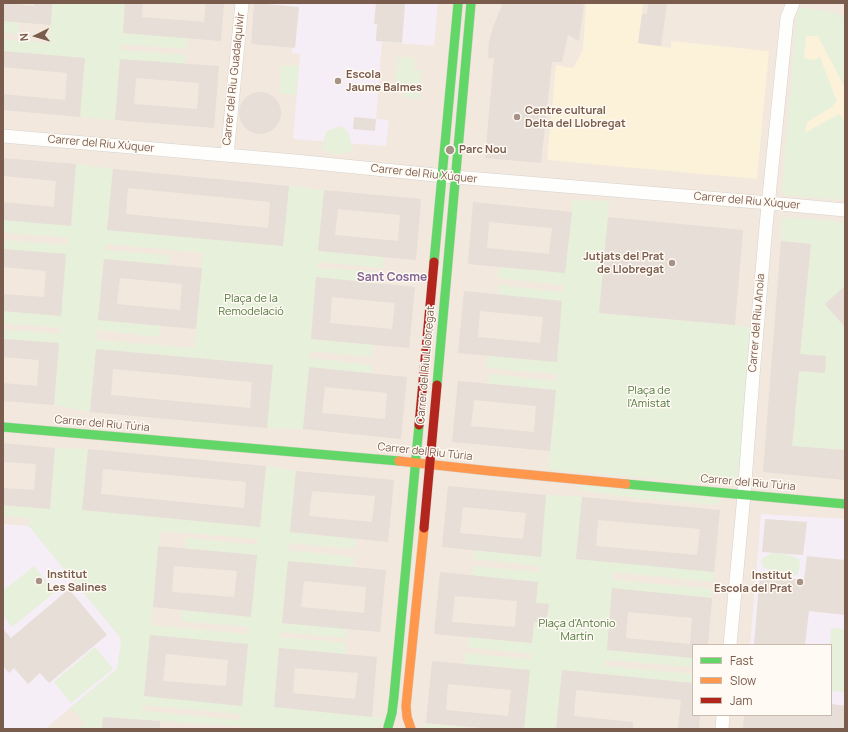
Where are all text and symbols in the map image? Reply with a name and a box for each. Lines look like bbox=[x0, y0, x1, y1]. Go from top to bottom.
street label: Carrer del Riu Guadalquivir bbox=[220, 12, 248, 146]
north arrow bbox=[16, 16, 56, 56]
text: N bbox=[16, 32, 31, 42]
place label: Escola Jaume Balmes bbox=[346, 68, 422, 94]
marker: Escola Jaume Balmes bbox=[333, 76, 343, 86]
place label: Centre cultural Delta del Llobregat bbox=[525, 104, 626, 130]
marker: Centre cultural Delta del Llobregat bbox=[512, 112, 522, 122]
street label: Carrer del Riu Xúquer bbox=[47, 133, 155, 155]
place label: Parc Nou bbox=[459, 143, 507, 157]
marker: Parc Nou bbox=[444, 144, 456, 156]
street label: Carrer del Riu Xúquer bbox=[370, 162, 478, 186]
street label: Carrer del Riu Xúquer bbox=[693, 190, 801, 212]
place label: Jutjats del Prat de Llobregat bbox=[583, 250, 664, 276]
marker: Jutjats del Prat de Llobregat bbox=[667, 258, 677, 268]
district label: Sant Cosme bbox=[357, 271, 427, 285]
street label: Carrer del Riu Anoia bbox=[746, 273, 768, 373]
park label: Plaça de la Remodelació bbox=[218, 292, 284, 318]
street label: Carrer del Riu Llobregat bbox=[414, 305, 438, 425]
park label: Plaça de l'Amistat bbox=[628, 384, 670, 410]
street label: Carrer del Riu Túria bbox=[54, 413, 150, 435]
street label: Carrer del Riu Túria bbox=[377, 440, 473, 464]
street label: Carrer del Riu Túria bbox=[700, 472, 796, 494]
place label: Institut Les Salines bbox=[47, 568, 107, 594]
place label: Institut Escola del Prat bbox=[714, 569, 792, 595]
marker: Institut Les Salines bbox=[34, 576, 44, 586]
marker: Institut Escola del Prat bbox=[795, 577, 805, 587]
park label: Plaça d'Antonio Martín bbox=[538, 617, 616, 643]
legend bbox=[692, 644, 832, 716]
text: Fast bbox=[730, 652, 754, 669]
text: Slow bbox=[730, 672, 756, 689]
text: Jam bbox=[730, 692, 752, 709]

